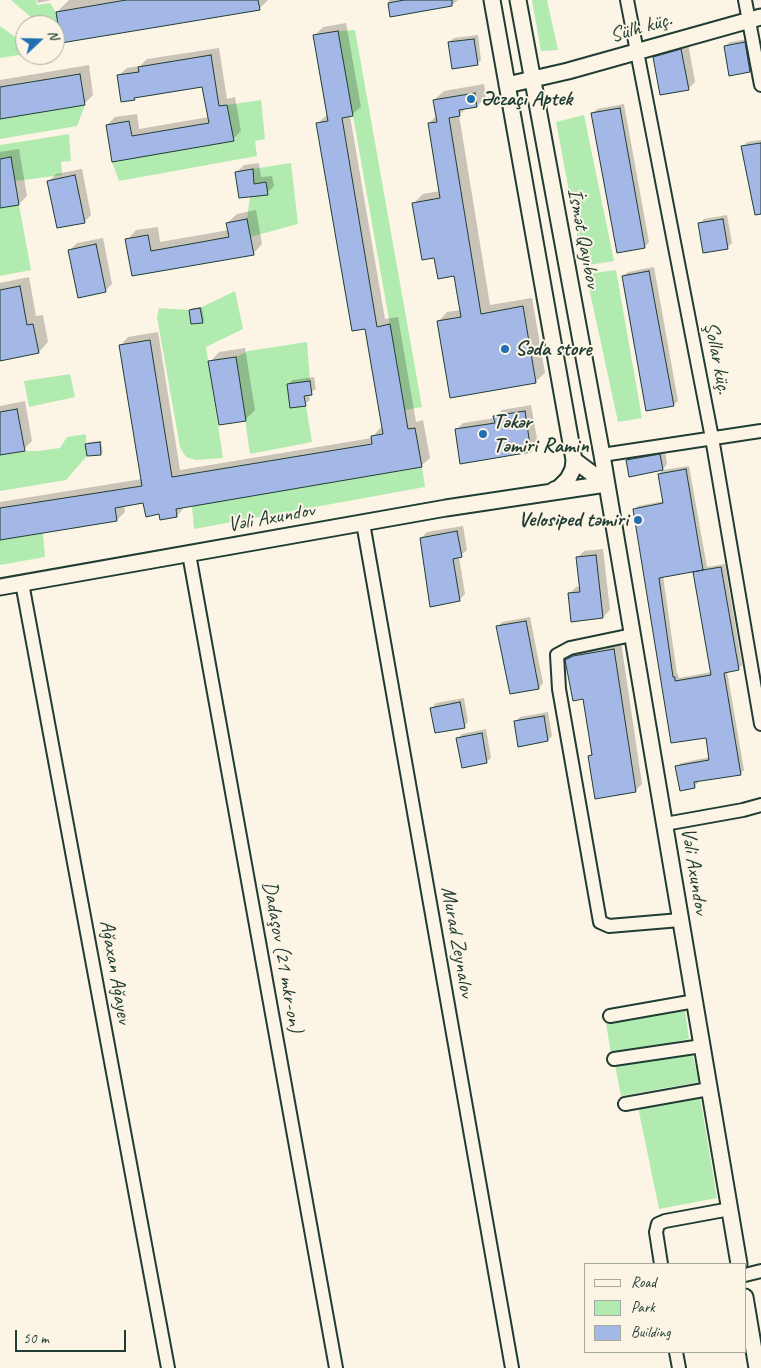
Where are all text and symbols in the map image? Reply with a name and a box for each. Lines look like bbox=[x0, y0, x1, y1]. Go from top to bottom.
street label: Sülh küç. bbox=[607, 7, 675, 49]
north arrow bbox=[15, 15, 65, 65]
text: N bbox=[44, 28, 63, 42]
place label: Əczaçı Aptek bbox=[481, 86, 572, 112]
marker: Əczaçı Aptek bbox=[465, 93, 477, 105]
street label: İsmət Qayıbov bbox=[561, 186, 605, 290]
street label: Şollar küç. bbox=[698, 320, 736, 396]
place label: Səda store bbox=[515, 336, 592, 362]
marker: Səda store bbox=[499, 343, 511, 355]
place label: Tәkәr Tәmiri Ramin bbox=[493, 409, 589, 459]
marker: Tәkәr Tәmiri Ramin bbox=[477, 428, 489, 440]
street label: Vəli Axundov bbox=[226, 498, 316, 538]
place label: Velosiped təmiri bbox=[518, 507, 628, 533]
marker: Velosiped təmiri bbox=[632, 514, 644, 526]
street label: Vəli Axundov bbox=[675, 826, 713, 916]
street label: Dadaşov (21 mkr-on) bbox=[256, 879, 308, 1035]
street label: Murad Zeynalov bbox=[435, 885, 479, 999]
street label: Ağaxan Ağayev bbox=[93, 918, 137, 1026]
legend bbox=[584, 1263, 746, 1353]
text: Road bbox=[631, 1273, 656, 1292]
text: Park bbox=[631, 1298, 655, 1317]
scale bar bbox=[18, 1320, 129, 1352]
text: Building bbox=[631, 1323, 670, 1342]
text: 50 m bbox=[23, 1329, 49, 1348]

